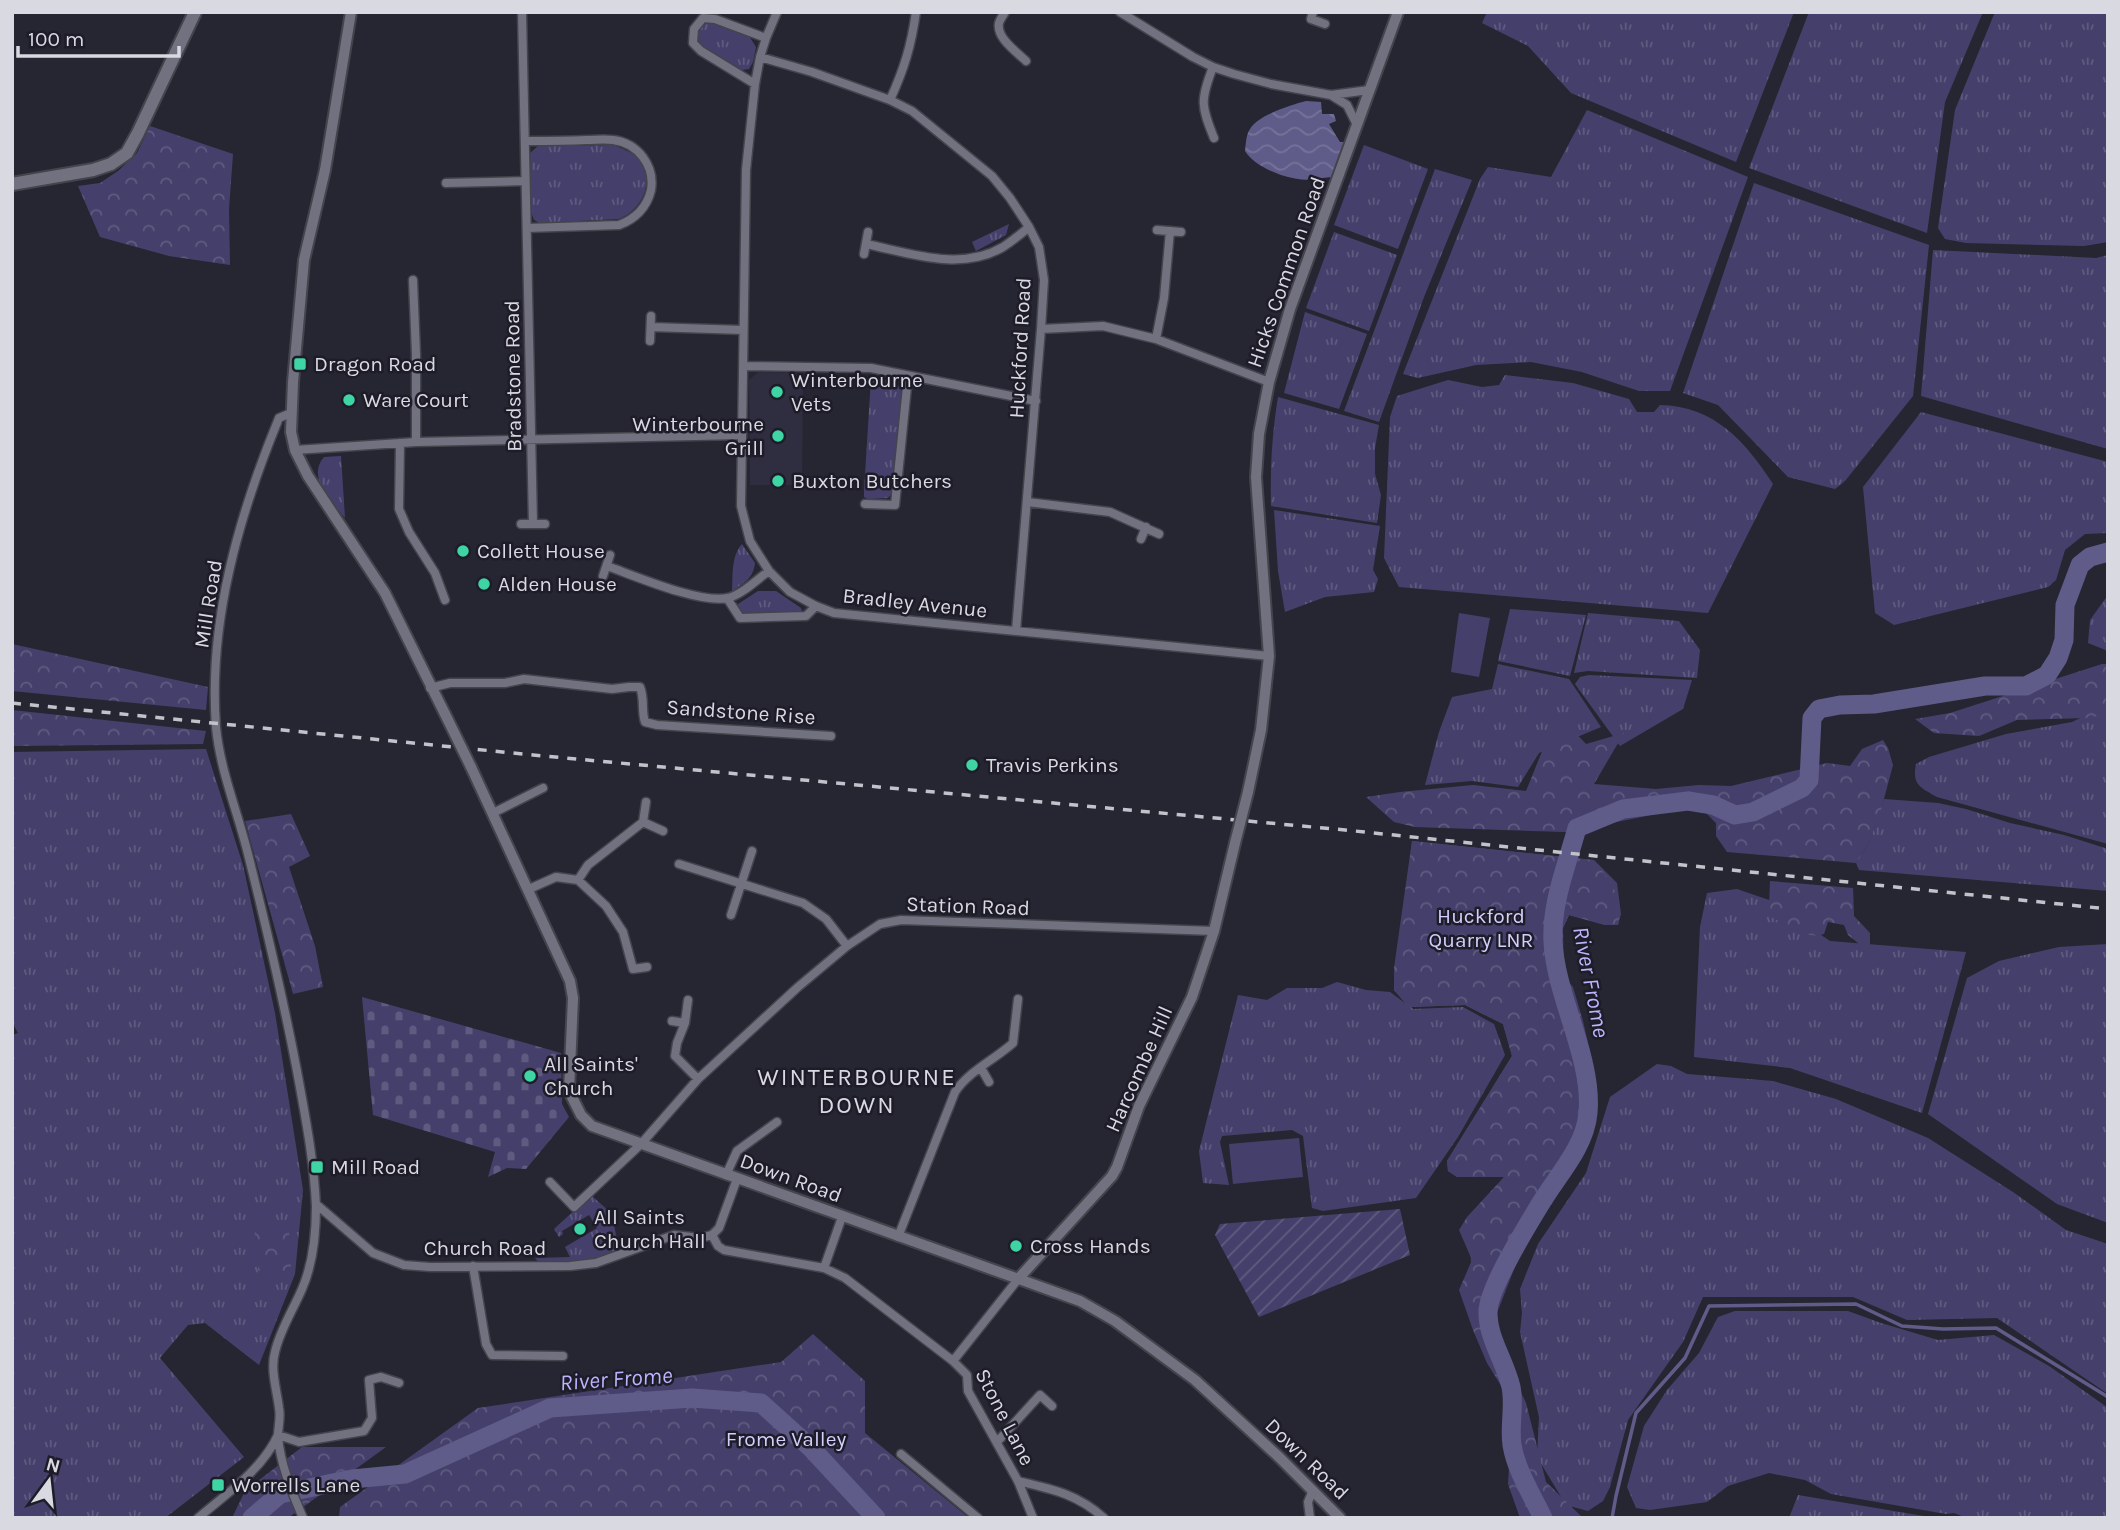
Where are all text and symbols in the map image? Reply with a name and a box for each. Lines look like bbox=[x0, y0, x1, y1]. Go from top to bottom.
scale bar bbox=[18, 14, 178, 58]
text: 100 m bbox=[28, 27, 85, 51]
street label: Hicks Common Road bbox=[1242, 173, 1330, 371]
street label: Huckford Road bbox=[1004, 277, 1036, 419]
street label: Bradstone Road bbox=[500, 300, 526, 452]
place label: Dragon Road bbox=[314, 352, 436, 376]
marker: Dragon Road bbox=[292, 356, 308, 372]
place label: Winterbourne Vets bbox=[791, 368, 923, 416]
marker: Winterbourne Vets bbox=[769, 384, 785, 400]
place label: Ware Court bbox=[363, 388, 469, 412]
marker: Ware Court bbox=[341, 392, 357, 408]
place label: Winterbourne Grill bbox=[632, 412, 764, 460]
marker: Winterbourne Grill bbox=[770, 428, 786, 444]
place label: Buxton Butchers bbox=[792, 469, 952, 493]
marker: Buxton Butchers bbox=[770, 473, 786, 489]
place label: Collett House bbox=[477, 539, 605, 563]
marker: Collett House bbox=[455, 543, 471, 559]
street label: Mill Road bbox=[189, 558, 227, 650]
place label: Alden House bbox=[498, 572, 617, 596]
marker: Alden House bbox=[476, 576, 492, 592]
street label: Bradley Avenue bbox=[842, 583, 988, 623]
street label: Sandstone Rise bbox=[666, 695, 816, 729]
place label: Travis Perkins bbox=[986, 753, 1119, 777]
marker: Travis Perkins bbox=[964, 757, 980, 773]
street label: Station Road bbox=[906, 892, 1030, 920]
park label: Huckford Quarry LNR bbox=[1429, 904, 1533, 952]
water label: River Frome bbox=[1567, 924, 1615, 1040]
street label: Harcombe Hill bbox=[1100, 1002, 1178, 1136]
place label: All Saints' Church bbox=[544, 1052, 638, 1100]
district label: WINTERBOURNE DOWN bbox=[757, 1063, 957, 1119]
marker: All Saints' Church bbox=[522, 1068, 538, 1084]
street label: Down Road bbox=[737, 1149, 845, 1207]
place label: Mill Road bbox=[331, 1155, 420, 1179]
marker: Mill Road bbox=[309, 1159, 325, 1175]
place label: All Saints Church Hall bbox=[594, 1205, 706, 1253]
marker: All Saints Church Hall bbox=[572, 1221, 588, 1237]
place label: Cross Hands bbox=[1030, 1234, 1151, 1258]
street label: Church Road bbox=[424, 1236, 546, 1260]
marker: Cross Hands bbox=[1008, 1238, 1024, 1254]
water label: River Frome bbox=[559, 1362, 674, 1396]
street label: Stone Lane bbox=[970, 1365, 1040, 1469]
street label: Down Road bbox=[1260, 1413, 1354, 1505]
park label: Frome Valley bbox=[726, 1427, 846, 1451]
north arrow bbox=[14, 1446, 84, 1516]
text: N bbox=[44, 1453, 63, 1478]
place label: Worrells Lane bbox=[232, 1473, 360, 1497]
marker: Worrells Lane bbox=[210, 1477, 226, 1493]

